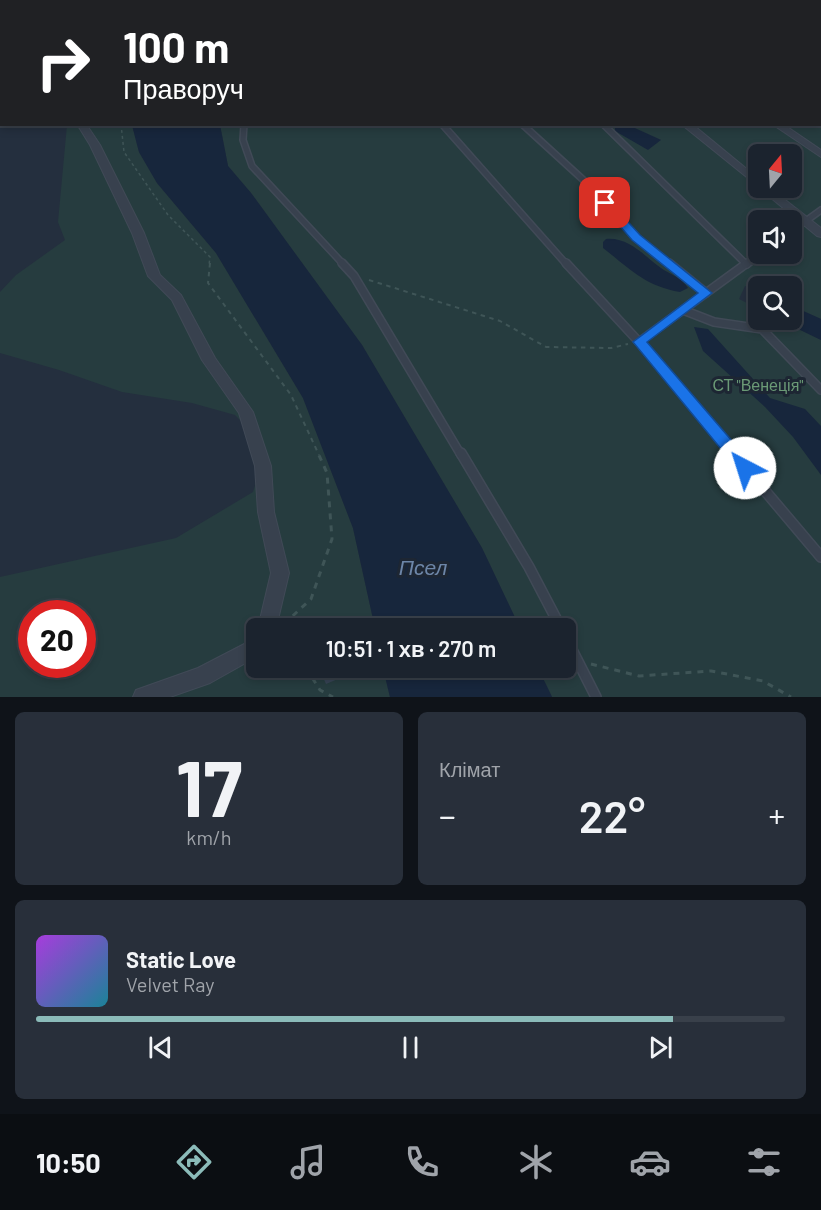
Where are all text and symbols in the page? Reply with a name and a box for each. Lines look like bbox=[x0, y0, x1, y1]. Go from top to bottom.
text: 100 m bbox=[123, 21, 229, 71]
icon: right bbox=[24, 24, 102, 102]
text: Праворуч bbox=[123, 72, 244, 104]
north arrow bbox=[748, 144, 802, 198]
map controls bbox=[748, 144, 802, 330]
pin bbox=[579, 177, 630, 228]
icon: arrive bbox=[588, 186, 621, 219]
button: sound bbox=[748, 210, 802, 264]
button: search bbox=[748, 276, 802, 330]
park label: СТ "Венеція" bbox=[712, 375, 804, 394]
position arrow bbox=[713, 436, 777, 500]
water label: Псел bbox=[399, 554, 447, 579]
speed limit sign: 20 bbox=[18, 600, 96, 678]
text: 10:51 · 1 хв · 270 m bbox=[326, 635, 496, 661]
text: 17 bbox=[176, 739, 242, 833]
text: Клімат bbox=[439, 757, 500, 781]
text: 22° bbox=[579, 788, 645, 842]
text: − bbox=[439, 795, 456, 835]
text: + bbox=[768, 795, 785, 835]
text: km/h bbox=[186, 825, 232, 849]
text: Static Love bbox=[126, 946, 236, 972]
text: Velvet Ray bbox=[126, 972, 215, 996]
icon: previous bbox=[144, 1031, 177, 1064]
icon: pause bbox=[394, 1031, 427, 1064]
icon: next bbox=[644, 1031, 677, 1064]
icon: directions bbox=[173, 1141, 215, 1183]
icon: music bbox=[287, 1141, 329, 1183]
icon: phone bbox=[401, 1141, 443, 1183]
icon: climate bbox=[515, 1141, 557, 1183]
icon: car bbox=[629, 1141, 671, 1183]
icon: filters bbox=[743, 1141, 785, 1183]
text: 10:50 bbox=[36, 1146, 101, 1178]

